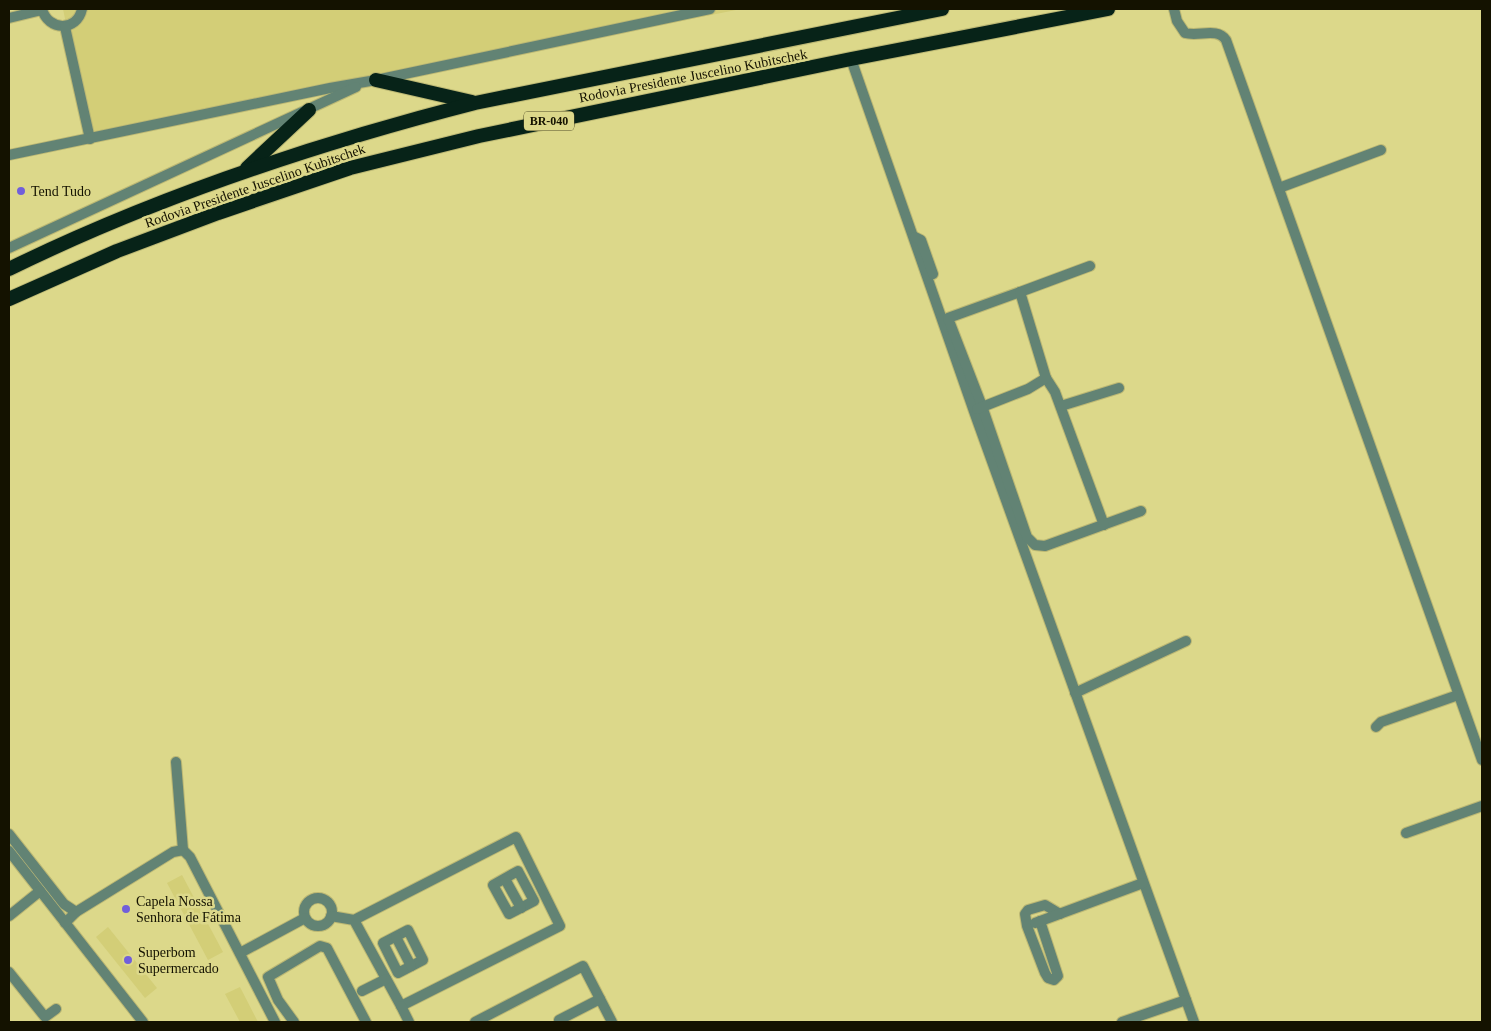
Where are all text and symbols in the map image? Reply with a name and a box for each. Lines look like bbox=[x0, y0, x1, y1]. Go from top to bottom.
street label: Rodovia Presidente Juscelino Kubitschek bbox=[578, 46, 808, 106]
road number: BR-040 bbox=[524, 112, 574, 130]
street label: Rodovia Presidente Juscelino Kubitschek bbox=[143, 141, 367, 231]
place label: Tend Tudo bbox=[31, 184, 91, 199]
marker: Tend Tudo bbox=[15, 185, 27, 197]
place label: Capela Nossa Senhora de Fátima bbox=[136, 894, 242, 925]
marker: Capela Nossa Senhora de Fátima bbox=[120, 903, 132, 915]
place label: Superbom Supermercado bbox=[138, 945, 219, 976]
marker: Superbom Supermercado bbox=[122, 954, 134, 966]

